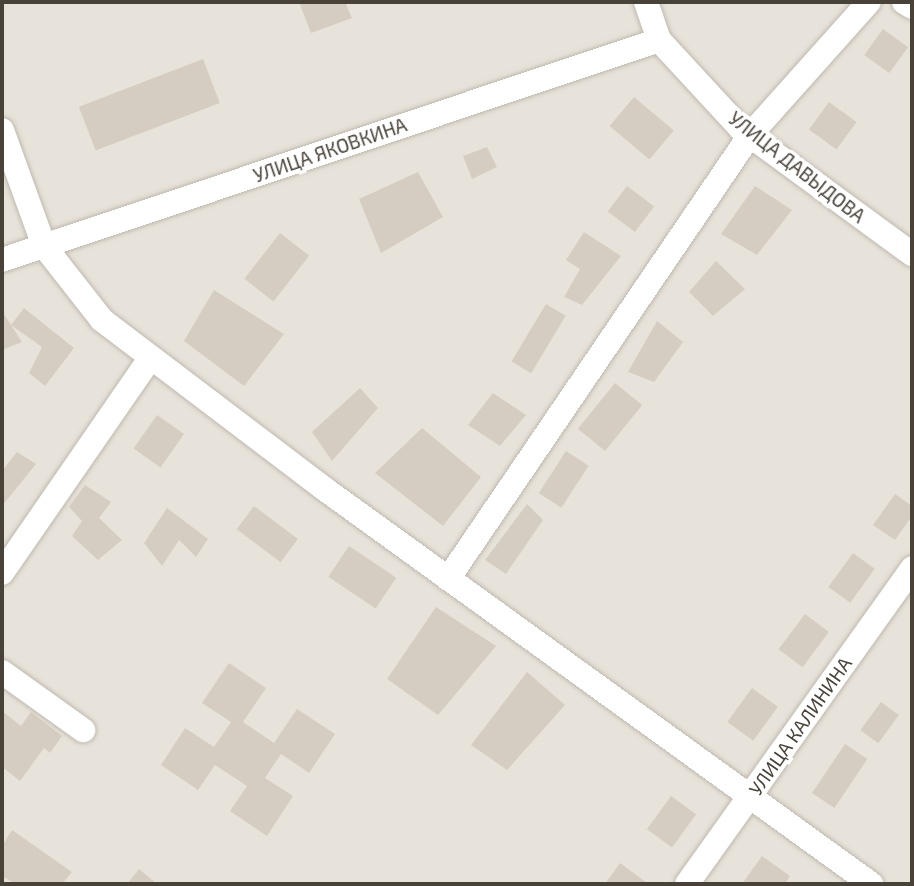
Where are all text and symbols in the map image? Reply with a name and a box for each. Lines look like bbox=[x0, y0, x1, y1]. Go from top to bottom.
street label: УЛИЦА ДАВЫДОВА bbox=[724, 107, 870, 227]
street label: УЛИЦА ЯКОВКИНА bbox=[250, 113, 410, 187]
street label: УЛИЦА КАЛИНИНА bbox=[744, 652, 856, 800]

